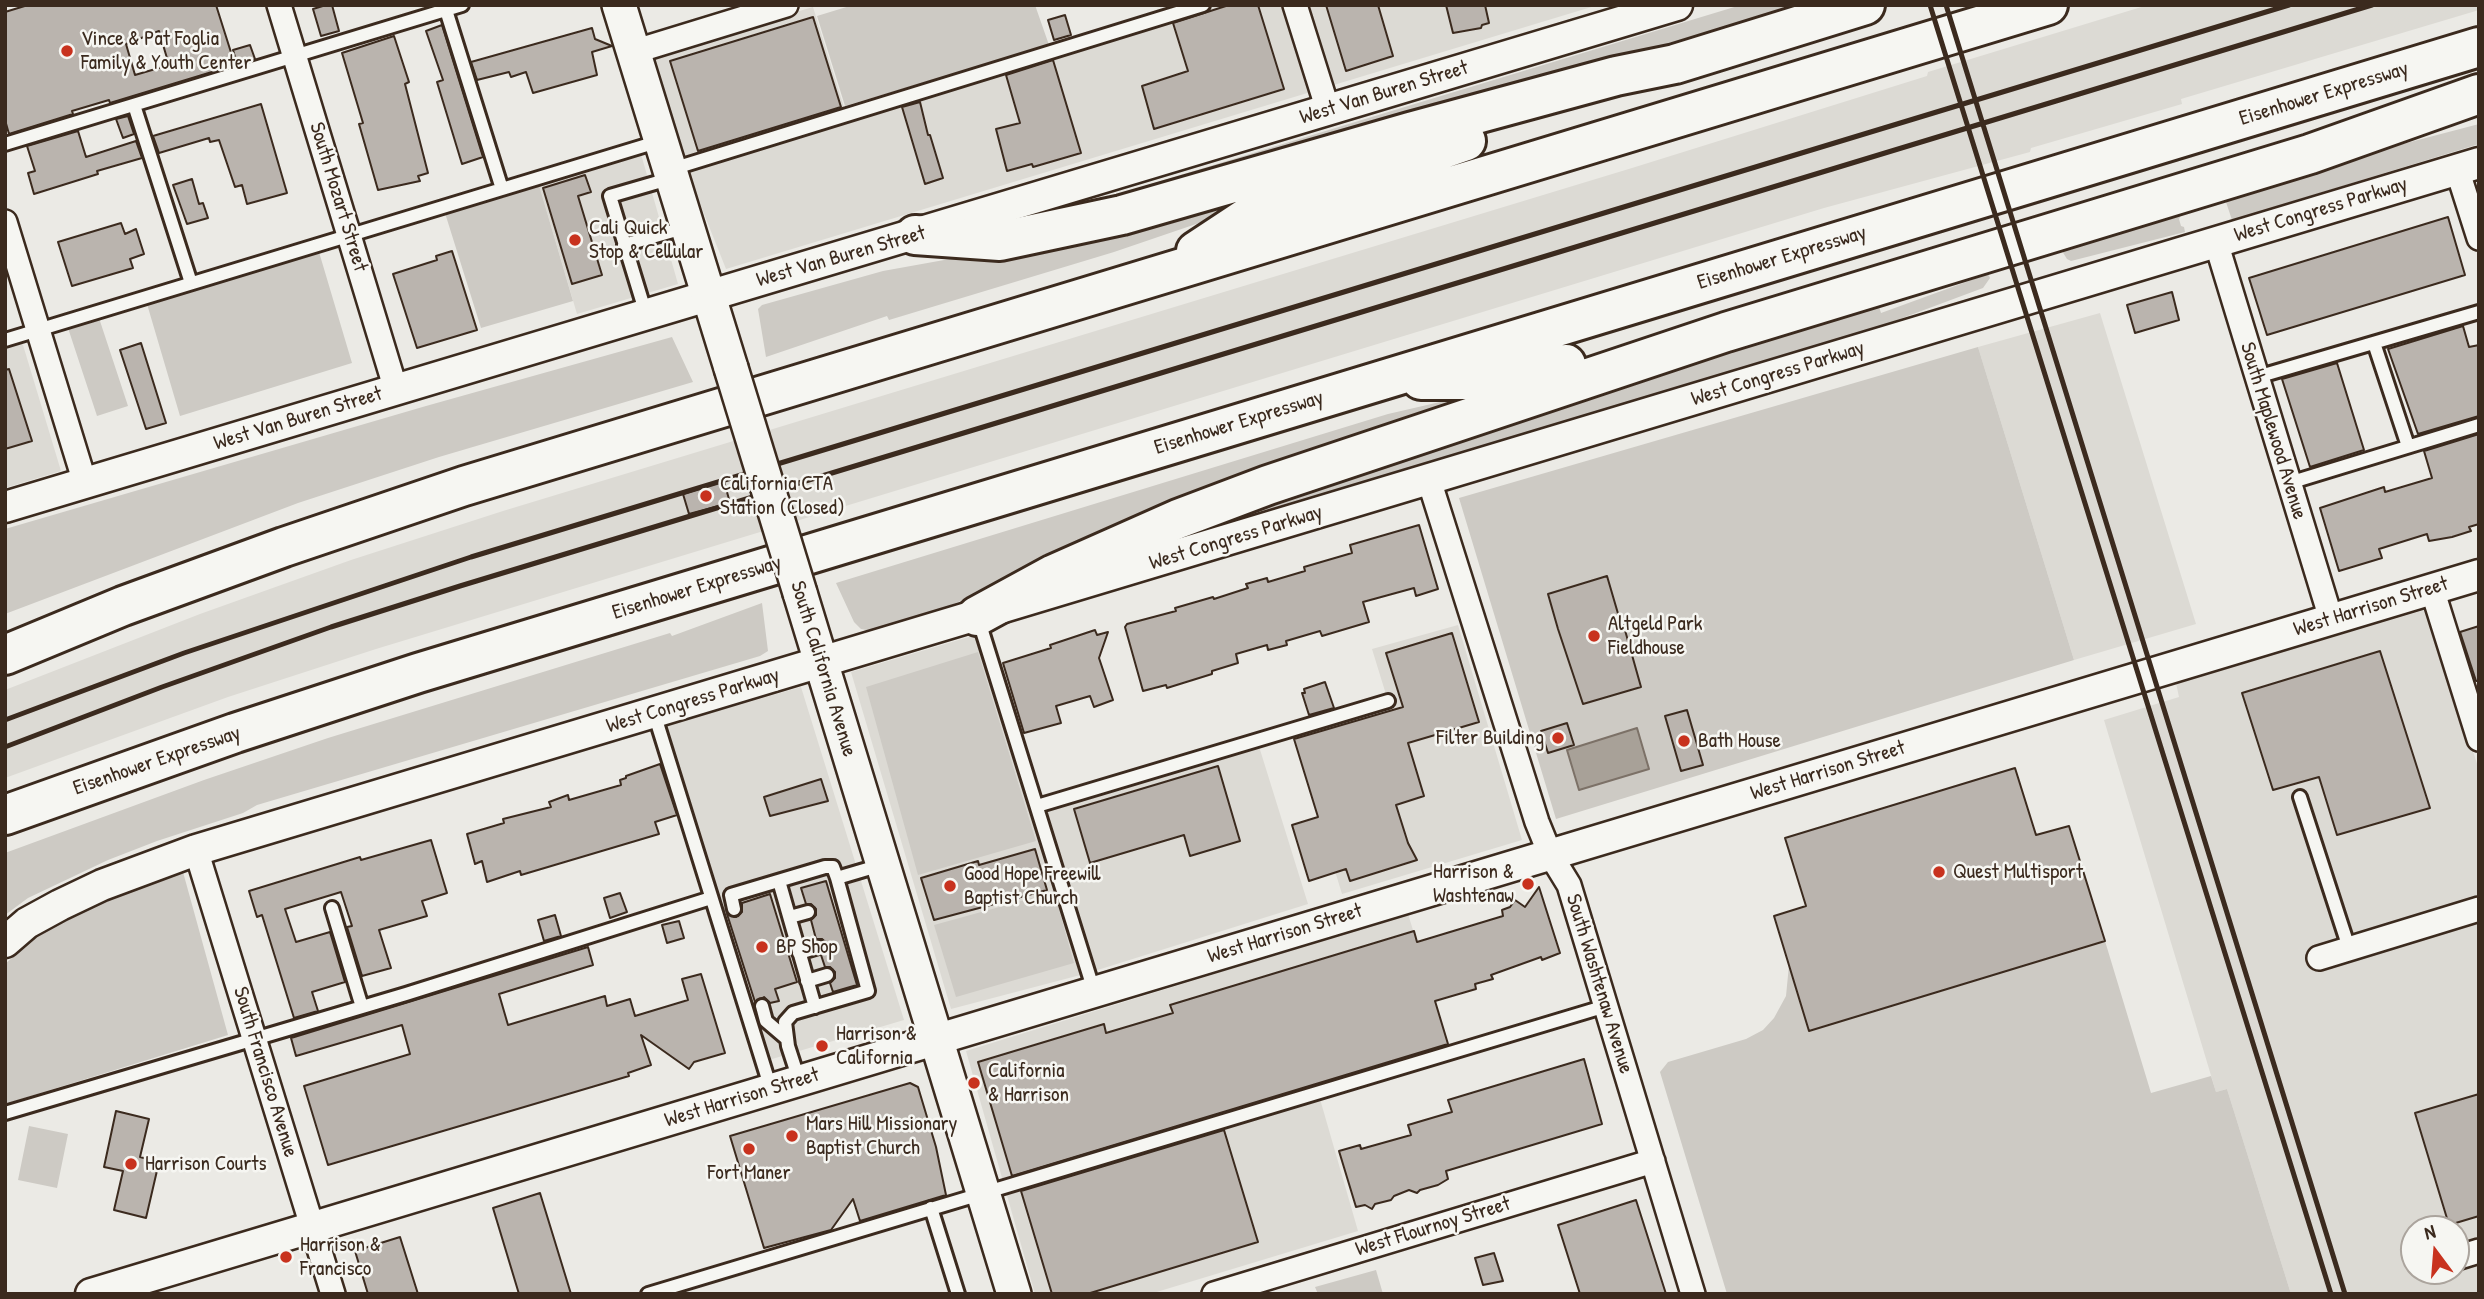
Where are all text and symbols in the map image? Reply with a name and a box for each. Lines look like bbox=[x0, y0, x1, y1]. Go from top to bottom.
place label: Vince & Pat Foglia Family & Youth Center bbox=[81, 26, 251, 76]
marker: Vince & Pat Foglia Family & Youth Center bbox=[59, 43, 75, 59]
street label: West Van Buren Street bbox=[1297, 55, 1471, 131]
street label: Eisenhower Expressway bbox=[2236, 56, 2412, 132]
street label: South Mozart Street bbox=[303, 119, 373, 275]
street label: West Congress Parkway bbox=[2231, 172, 2411, 248]
place label: Cali Quick Stop & Cellular bbox=[589, 215, 703, 265]
street label: Eisenhower Expressway bbox=[1694, 220, 1870, 296]
street label: West Van Buren Street bbox=[754, 221, 928, 293]
marker: Cali Quick Stop & Cellular bbox=[567, 232, 583, 248]
street label: West Congress Parkway bbox=[1688, 336, 1868, 412]
street label: South Maplewood Avenue bbox=[2234, 339, 2312, 523]
street label: West Van Buren Street bbox=[211, 381, 385, 457]
street label: Eisenhower Expressway bbox=[1151, 385, 1327, 461]
place label: California CTA Station (Closed) bbox=[720, 471, 845, 521]
marker: California CTA Station (Closed) bbox=[698, 488, 714, 504]
street label: West Congress Parkway bbox=[1146, 500, 1326, 576]
street label: Eisenhower Expressway bbox=[609, 550, 785, 626]
street label: West Harrison Street bbox=[2291, 572, 2451, 642]
street label: South California Avenue bbox=[784, 578, 862, 760]
place label: Altgeld Park Fieldhouse bbox=[1608, 611, 1702, 661]
marker: Altgeld Park Fieldhouse bbox=[1586, 628, 1602, 644]
street label: West Congress Parkway bbox=[603, 663, 783, 739]
street label: Eisenhower Expressway bbox=[70, 721, 244, 801]
place label: Filter Building bbox=[1436, 725, 1544, 751]
place label: Bath House bbox=[1698, 728, 1781, 754]
marker: Filter Building bbox=[1550, 730, 1566, 746]
marker: Bath House bbox=[1676, 733, 1692, 749]
street label: West Harrison Street bbox=[1748, 736, 1908, 806]
place label: Harrison & Washtenaw bbox=[1433, 859, 1514, 909]
place label: Quest Multisport bbox=[1953, 859, 2083, 885]
place label: Good Hope Freewill Baptist Church bbox=[964, 861, 1101, 911]
marker: Quest Multisport bbox=[1931, 864, 1947, 880]
marker: Harrison & Washtenaw bbox=[1520, 876, 1536, 892]
marker: Good Hope Freewill Baptist Church bbox=[942, 878, 958, 894]
street label: South Washtenaw Avenue bbox=[1560, 891, 1638, 1077]
street label: West Harrison Street bbox=[1205, 899, 1365, 969]
place label: BP Shop bbox=[776, 934, 837, 960]
marker: BP Shop bbox=[754, 939, 770, 955]
street label: South Francisco Avenue bbox=[227, 984, 303, 1160]
place label: Harrison & California bbox=[836, 1021, 917, 1071]
marker: Harrison & California bbox=[814, 1038, 830, 1054]
place label: California & Harrison bbox=[988, 1058, 1069, 1108]
street label: West Harrison Street bbox=[662, 1063, 822, 1133]
marker: California & Harrison bbox=[966, 1075, 982, 1091]
place label: Mars Hill Missionary Baptist Church bbox=[806, 1111, 957, 1161]
marker: Mars Hill Missionary Baptist Church bbox=[784, 1128, 800, 1144]
marker: Fort Maner bbox=[741, 1141, 757, 1157]
place label: Harrison Courts bbox=[145, 1151, 267, 1177]
marker: Harrison Courts bbox=[123, 1156, 139, 1172]
place label: Fort Maner bbox=[707, 1160, 791, 1186]
street label: West Flournoy Street bbox=[1353, 1192, 1513, 1262]
north arrow bbox=[2400, 1215, 2470, 1285]
text: N bbox=[2421, 1218, 2438, 1246]
place label: Harrison & Francisco bbox=[300, 1232, 381, 1282]
marker: Harrison & Francisco bbox=[278, 1249, 294, 1265]

